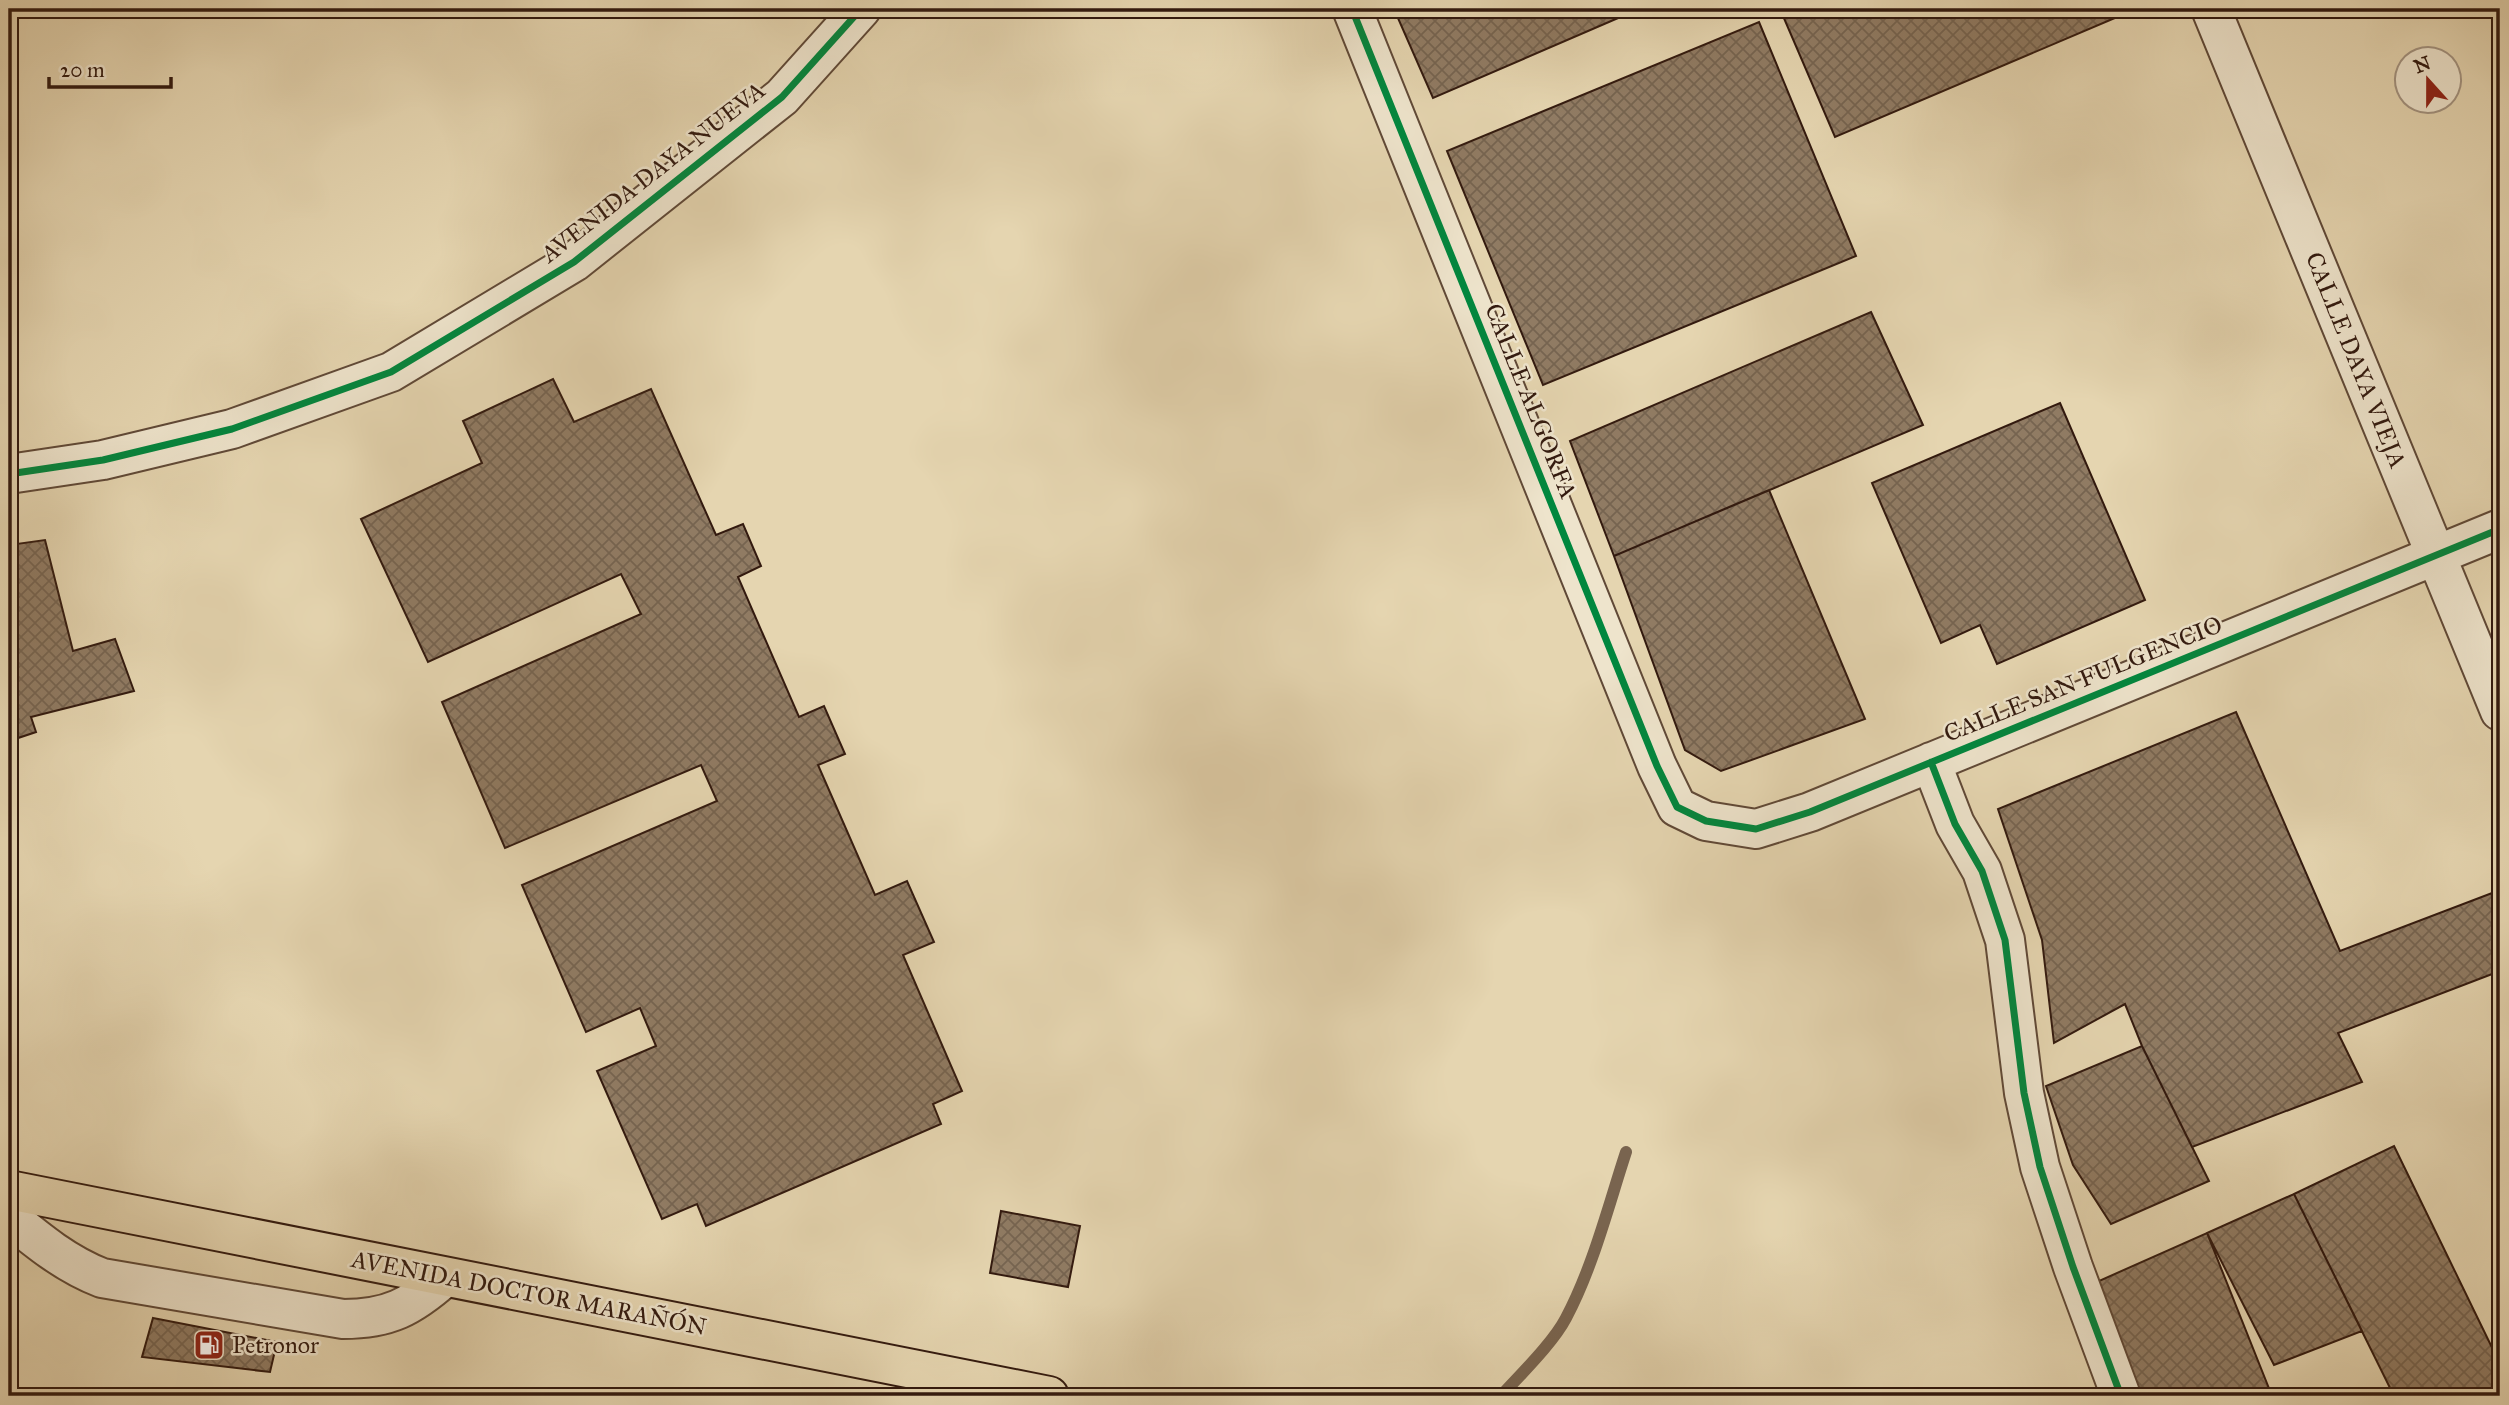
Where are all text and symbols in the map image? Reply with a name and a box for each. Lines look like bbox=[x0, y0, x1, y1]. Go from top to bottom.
scale bar bbox=[49, 46, 172, 90]
north arrow bbox=[2394, 46, 2464, 116]
text: N bbox=[2410, 51, 2434, 78]
text: 20 m bbox=[60, 57, 105, 83]
street label: AVENIDA DAYA NUEVA bbox=[534, 75, 771, 270]
street label: CALLE DAYA VIEJA bbox=[2299, 248, 2413, 472]
street label: CALLE ALGORFA bbox=[1478, 299, 1584, 503]
street label: CALLE SAN FULGENCIO bbox=[1939, 609, 2227, 749]
street label: AVENIDA DOCTOR MARAÑÓN bbox=[348, 1244, 709, 1342]
fuel station icon: Petronor bbox=[192, 1328, 226, 1362]
place label: Petronor bbox=[232, 1330, 319, 1360]

